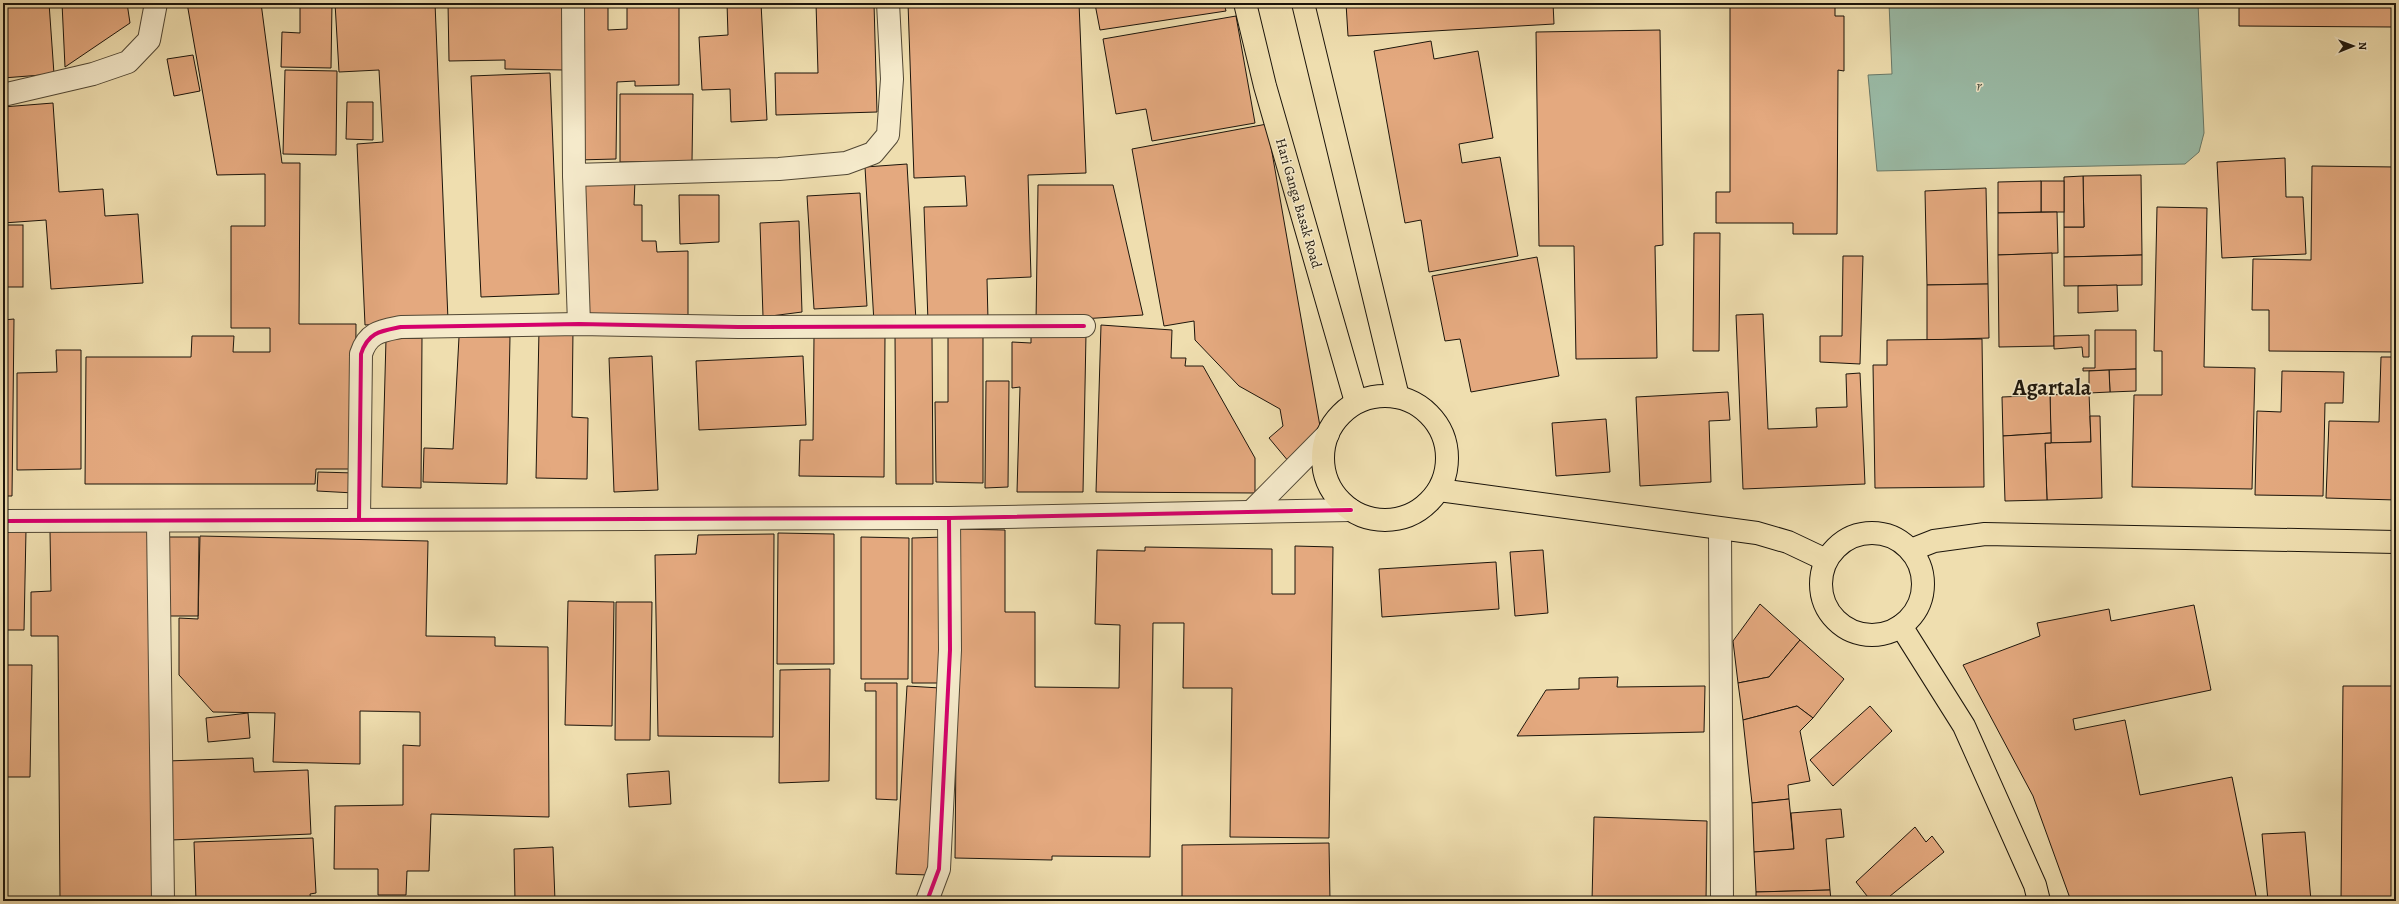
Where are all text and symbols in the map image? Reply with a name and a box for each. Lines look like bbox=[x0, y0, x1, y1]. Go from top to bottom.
north arrow bbox=[2333, 26, 2373, 66]
text: N bbox=[2355, 42, 2370, 50]
water label: r bbox=[1976, 76, 1982, 96]
street label: Hari Ganga Basak Road bbox=[1271, 136, 1326, 271]
district label: Agartala bbox=[2012, 373, 2092, 403]

